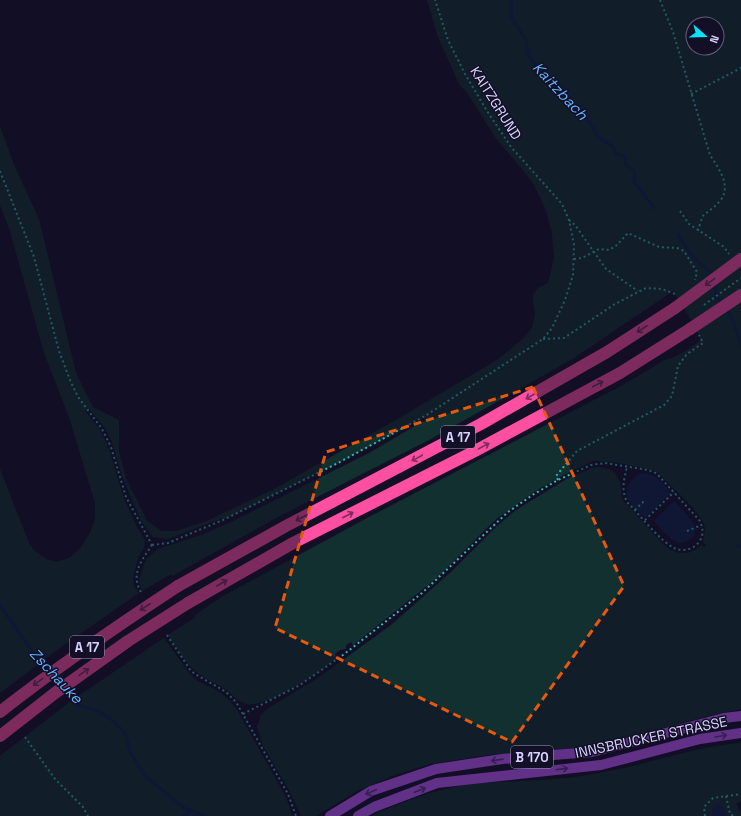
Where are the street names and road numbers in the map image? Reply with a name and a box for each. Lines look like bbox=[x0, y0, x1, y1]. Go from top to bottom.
street label: KAITZGRUND bbox=[466, 63, 526, 143]
road number: A 17 bbox=[441, 426, 475, 448]
road number: A 17 bbox=[70, 636, 104, 658]
street label: INNSBRUCKER STRASSE bbox=[573, 712, 729, 762]
road number: B 170 bbox=[511, 746, 553, 768]

